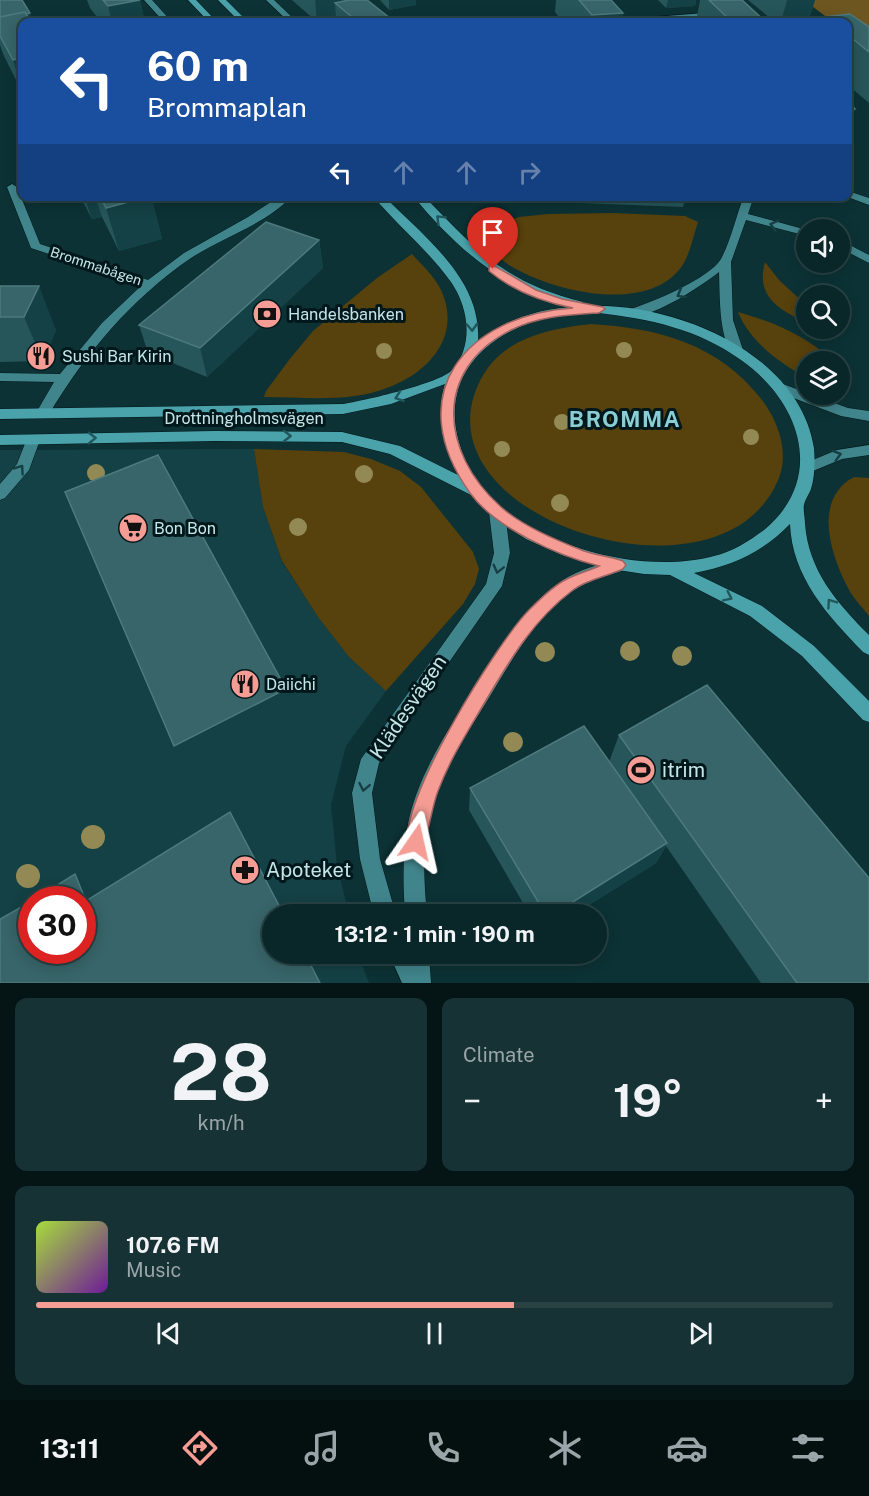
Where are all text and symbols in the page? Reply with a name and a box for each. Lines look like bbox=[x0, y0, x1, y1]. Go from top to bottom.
text: 60 m bbox=[147, 41, 249, 90]
icon: left bbox=[48, 42, 126, 120]
text: Brommaplan bbox=[147, 91, 307, 123]
icon: left bbox=[324, 156, 357, 189]
icon: ahead bbox=[387, 156, 420, 189]
icon: ahead bbox=[450, 156, 483, 189]
icon: right bbox=[513, 156, 546, 189]
pin bbox=[467, 207, 518, 269]
one-way arrow bbox=[437, 215, 448, 226]
icon: arrive bbox=[476, 216, 509, 249]
one-way arrow bbox=[770, 219, 780, 232]
map controls bbox=[796, 219, 850, 405]
button: sound bbox=[796, 219, 850, 273]
street label: Brommabågen bbox=[48, 244, 144, 288]
button: search bbox=[796, 285, 850, 339]
one-way arrow bbox=[677, 287, 687, 298]
bank icon: Handelsbanken bbox=[251, 298, 283, 330]
place label: Handelsbanken bbox=[288, 305, 404, 324]
one-way arrow bbox=[466, 323, 478, 332]
restaurant icon: Sushi Bar Kirin bbox=[25, 340, 57, 372]
place label: Sushi Bar Kirin bbox=[62, 347, 171, 366]
button: layers bbox=[796, 351, 850, 405]
one-way arrow bbox=[394, 390, 405, 403]
district label: BROMMA bbox=[569, 406, 681, 432]
street label: Drottningholmsvägen bbox=[164, 409, 324, 428]
one-way arrow bbox=[282, 430, 291, 442]
one-way arrow bbox=[87, 432, 96, 445]
one-way arrow bbox=[831, 450, 842, 462]
one-way arrow bbox=[13, 465, 24, 476]
supermarket icon: Bon Bon bbox=[117, 512, 149, 544]
place label: Bon Bon bbox=[154, 519, 216, 538]
one-way arrow bbox=[492, 564, 505, 574]
one-way arrow bbox=[721, 590, 732, 602]
one-way arrow bbox=[827, 599, 838, 610]
street label: Klädesvägen bbox=[365, 651, 451, 763]
restaurant icon: Daiichi bbox=[229, 668, 261, 700]
place label: Daiichi bbox=[266, 675, 316, 694]
sports icon: itrim bbox=[625, 754, 657, 786]
place label: itrim bbox=[662, 758, 705, 782]
one-way arrow bbox=[358, 781, 371, 791]
position arrow bbox=[384, 810, 448, 874]
pharmacy icon: Apoteket bbox=[229, 854, 261, 886]
place label: Apoteket bbox=[266, 858, 351, 882]
speed limit sign: 30 bbox=[18, 886, 96, 964]
text: 13:12 · 1 min · 190 m bbox=[334, 921, 535, 947]
text: 28 bbox=[170, 1026, 272, 1118]
text: Climate bbox=[463, 1043, 535, 1067]
text: 19° bbox=[613, 1074, 683, 1127]
text: − bbox=[463, 1082, 481, 1120]
text: + bbox=[815, 1082, 833, 1120]
text: km/h bbox=[197, 1111, 245, 1135]
text: 107.6 FM bbox=[126, 1232, 220, 1258]
text: Music bbox=[126, 1258, 181, 1282]
icon: previous bbox=[152, 1317, 185, 1350]
icon: pause bbox=[418, 1317, 451, 1350]
icon: next bbox=[684, 1317, 717, 1350]
icon: directions bbox=[179, 1427, 221, 1469]
icon: music bbox=[301, 1427, 343, 1469]
icon: phone bbox=[422, 1427, 464, 1469]
icon: climate bbox=[544, 1427, 586, 1469]
icon: car bbox=[666, 1427, 708, 1469]
icon: filters bbox=[787, 1427, 829, 1469]
text: 13:11 bbox=[40, 1432, 100, 1464]

